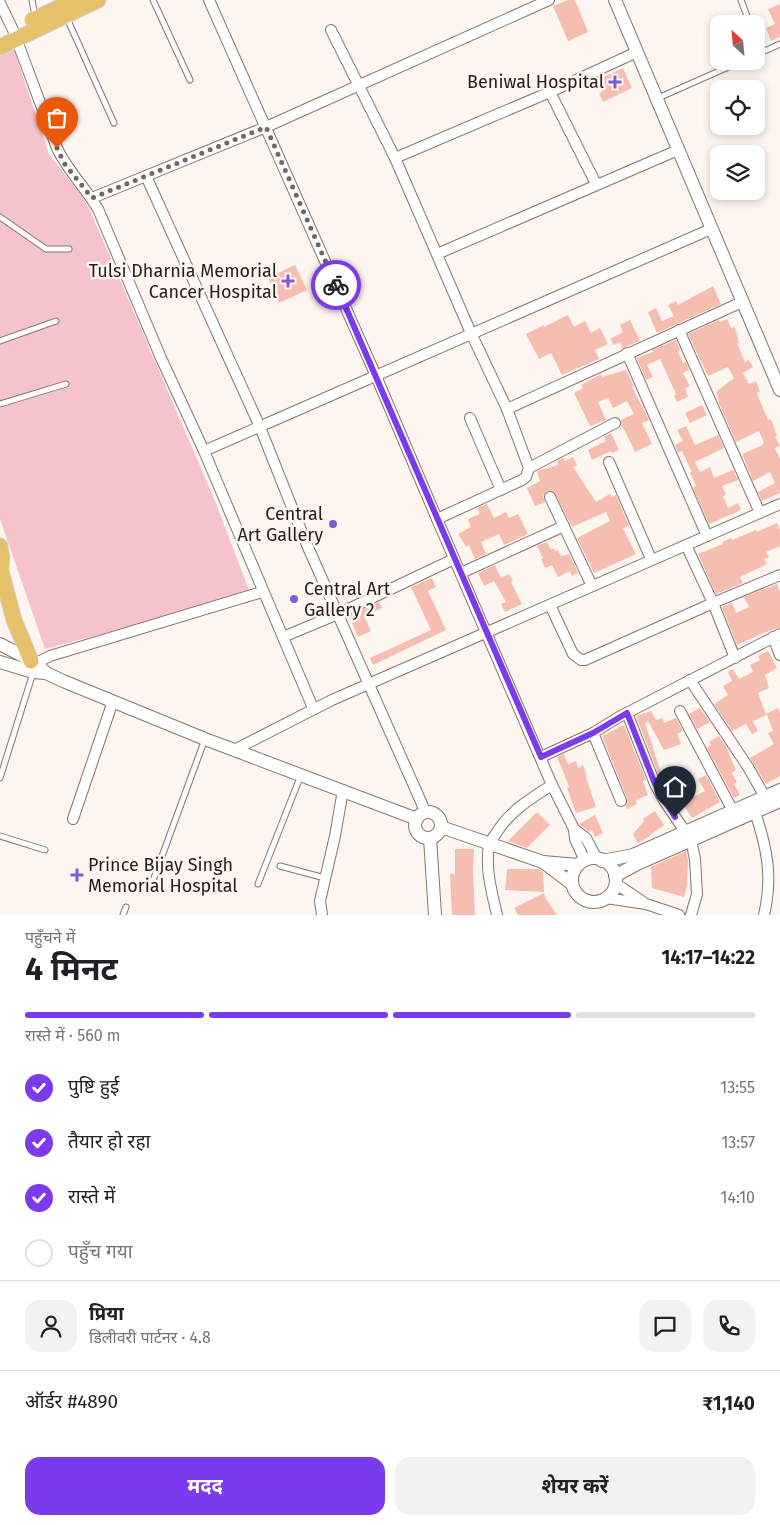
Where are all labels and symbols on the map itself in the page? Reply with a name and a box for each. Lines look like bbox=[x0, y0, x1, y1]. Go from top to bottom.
north arrow bbox=[710, 15, 765, 70]
place label: Beniwal Hospital bbox=[467, 71, 604, 93]
marker: Beniwal Hospital bbox=[608, 75, 622, 89]
pin bbox=[36, 97, 78, 148]
place label: Tulsi Dharnia Memorial Cancer Hospital bbox=[89, 260, 277, 303]
courier bbox=[311, 260, 361, 310]
marker: Tulsi Dharnia Memorial Cancer Hospital bbox=[281, 274, 295, 288]
place label: Central Art Gallery bbox=[237, 503, 323, 546]
marker: Central Art Gallery bbox=[327, 518, 339, 530]
place label: Central Art Gallery 2 bbox=[304, 578, 391, 621]
marker: Central Art Gallery 2 bbox=[288, 593, 300, 605]
pin bbox=[654, 766, 696, 817]
place label: Prince Bijay Singh Memorial Hospital bbox=[88, 854, 238, 897]
marker: Prince Bijay Singh Memorial Hospital bbox=[70, 868, 84, 882]

